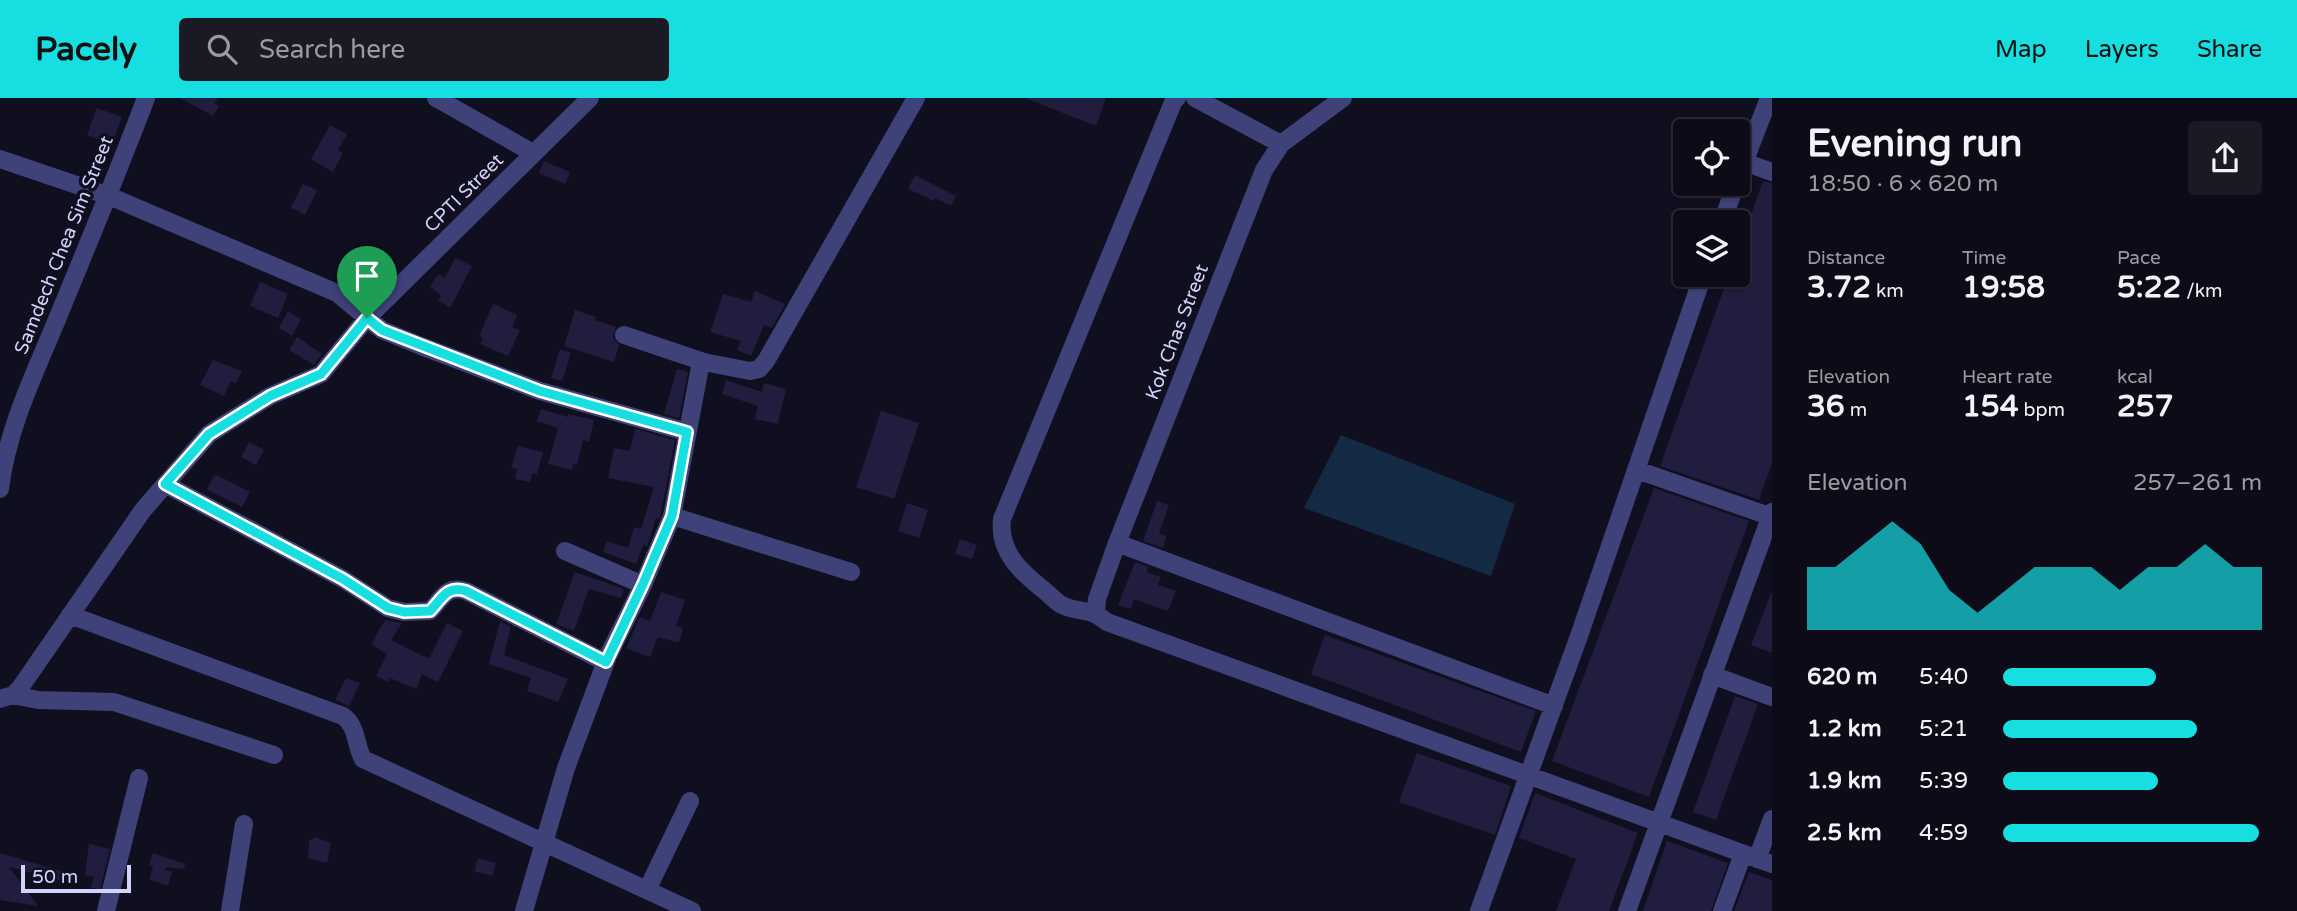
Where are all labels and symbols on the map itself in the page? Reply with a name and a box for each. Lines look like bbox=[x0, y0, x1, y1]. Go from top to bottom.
street label: Samdech Chea Sim Street bbox=[10, 133, 118, 357]
street label: CPTI Street bbox=[420, 149, 508, 237]
pin bbox=[337, 246, 397, 318]
street label: Kok Chas Street bbox=[1141, 261, 1213, 403]
scale bar bbox=[21, 862, 131, 894]

